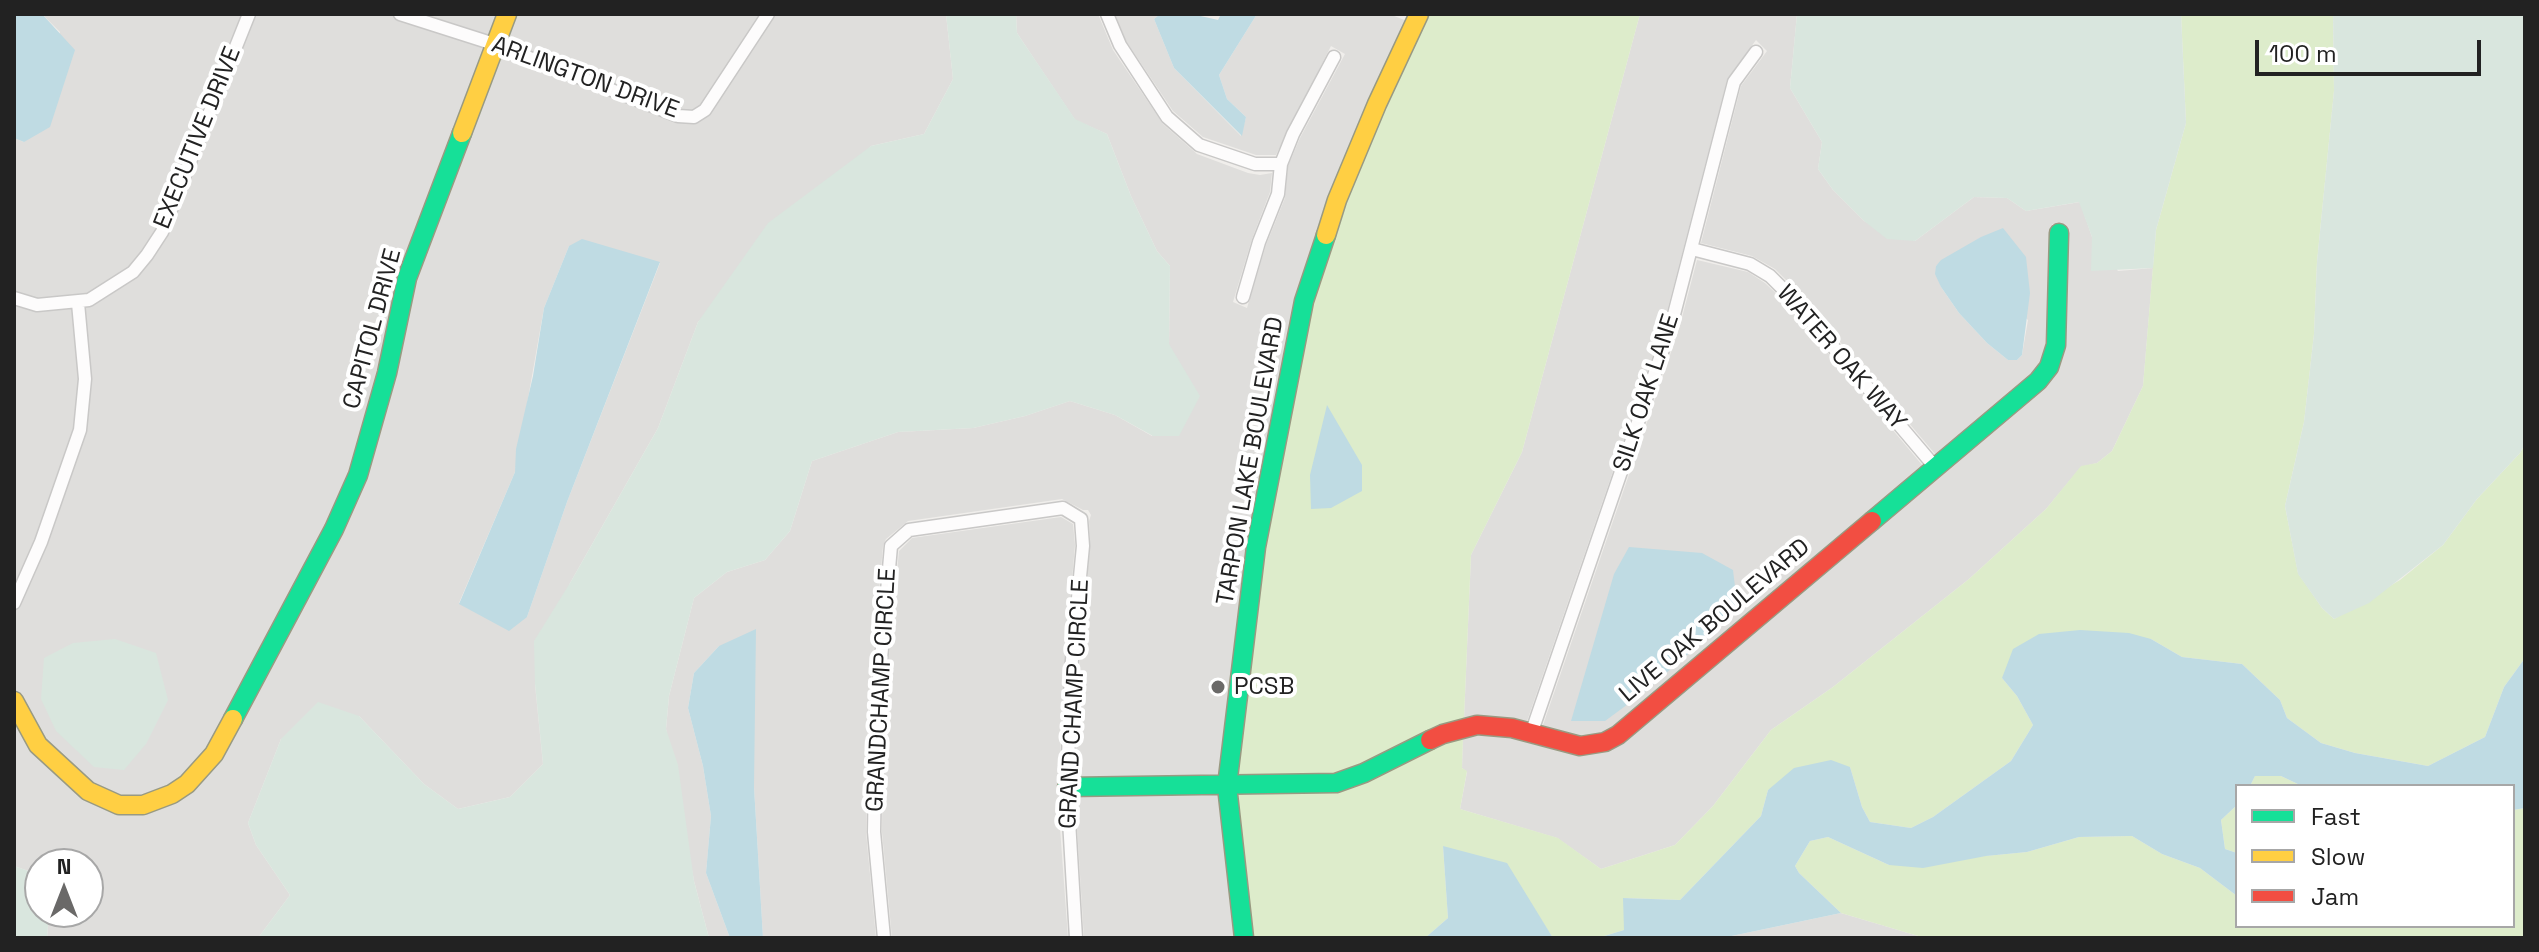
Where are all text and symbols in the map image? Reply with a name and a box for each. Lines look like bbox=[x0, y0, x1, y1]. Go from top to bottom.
scale bar bbox=[2259, 24, 2485, 74]
street label: ARLINGTON DRIVE bbox=[487, 31, 683, 125]
text: 100 m bbox=[2269, 38, 2337, 69]
street label: EXECUTIVE DRIVE bbox=[148, 43, 248, 233]
street label: CAPITOL DRIVE bbox=[338, 246, 408, 412]
street label: WATER OAK WAY bbox=[1770, 280, 1912, 436]
street label: SILK OAK LANE bbox=[1608, 311, 1686, 475]
street label: TARPON LAKE BOULEVARD bbox=[1211, 315, 1291, 607]
street label: LIVE OAK BOULEVARD bbox=[1614, 533, 1816, 709]
street label: GRANDCHAMP CIRCLE bbox=[861, 567, 903, 813]
street label: GRAND CHAMP CIRCLE bbox=[1054, 578, 1096, 830]
place label: PCSB bbox=[1234, 673, 1294, 701]
marker: PCSB bbox=[1209, 678, 1227, 696]
legend bbox=[2235, 784, 2515, 928]
text: Fast bbox=[2311, 801, 2361, 832]
text: Slow bbox=[2311, 841, 2365, 872]
north arrow bbox=[24, 848, 104, 928]
text: N bbox=[57, 852, 71, 880]
text: Jam bbox=[2311, 881, 2359, 912]

